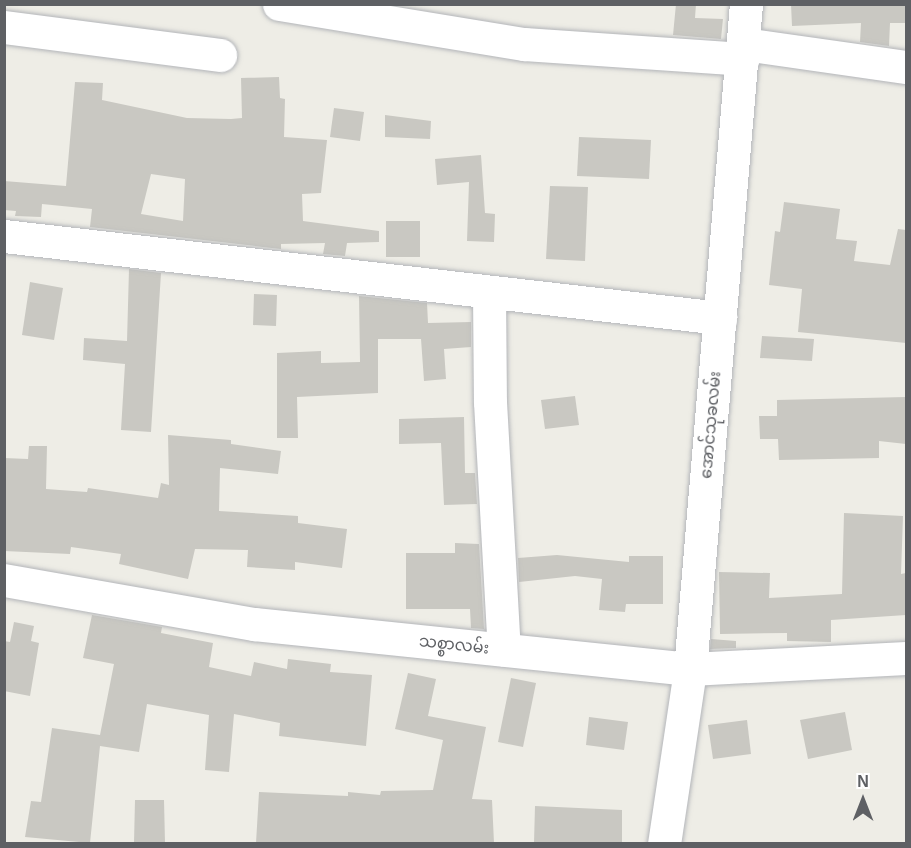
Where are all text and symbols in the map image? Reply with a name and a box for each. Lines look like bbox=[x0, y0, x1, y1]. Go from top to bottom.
street label: အောင်သုခလမ်း bbox=[697, 370, 725, 480]
street label: သစ္စာလမ်း bbox=[418, 632, 490, 658]
north arrow bbox=[833, 770, 893, 830]
text: N bbox=[857, 773, 869, 790]

